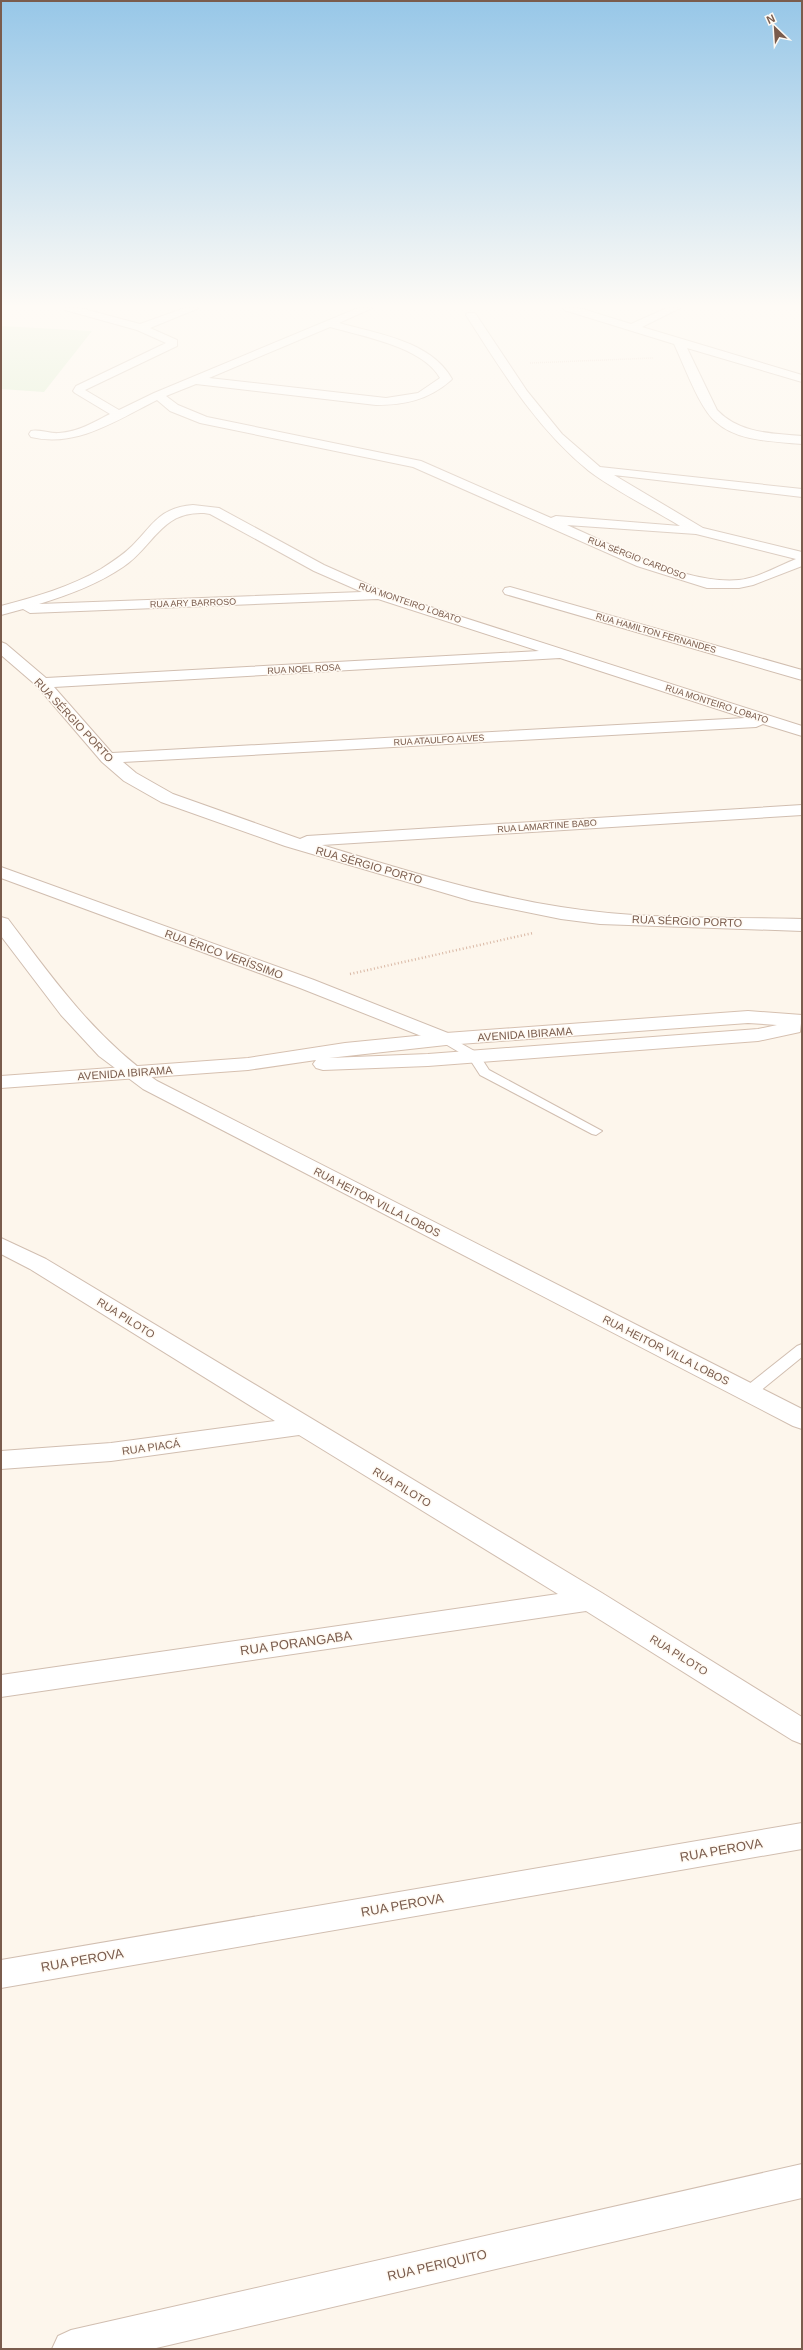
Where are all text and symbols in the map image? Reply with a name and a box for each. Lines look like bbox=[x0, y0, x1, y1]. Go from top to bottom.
north arrow bbox=[755, 8, 795, 48]
text: N bbox=[765, 12, 777, 26]
street label: RUA SÉRGIO CARDOSO bbox=[587, 535, 687, 581]
street label: RUA MONTEIRO LOBATO bbox=[357, 581, 463, 625]
street label: RUA ARY BARROSO bbox=[150, 596, 236, 610]
street label: RUA HAMILTON FERNANDES bbox=[595, 611, 717, 655]
street label: RUA NOEL ROSA bbox=[267, 662, 341, 676]
street label: RUA SÉRGIO PORTO bbox=[32, 676, 116, 765]
street label: RUA MONTEIRO LOBATO bbox=[664, 683, 770, 725]
street label: RUA ATAULFO ALVES bbox=[393, 733, 485, 747]
street label: RUA LAMARTINE BABO bbox=[497, 818, 597, 834]
street label: RUA SÉRGIO PORTO bbox=[314, 844, 424, 886]
street label: RUA SÉRGIO PORTO bbox=[632, 913, 743, 929]
street label: RUA ÉRICO VERÍSSIMO bbox=[163, 927, 285, 981]
street label: AVENIDA IBIRAMA bbox=[477, 1025, 574, 1043]
street label: AVENIDA IBIRAMA bbox=[77, 1064, 174, 1082]
street label: RUA HEITOR VILLA LOBOS bbox=[312, 1165, 442, 1239]
street label: RUA PILOTO bbox=[95, 1295, 157, 1341]
street label: RUA HEITOR VILLA LOBOS bbox=[601, 1313, 731, 1387]
street label: RUA PIACÁ bbox=[121, 1437, 182, 1457]
street label: RUA PILOTO bbox=[371, 1465, 434, 1509]
street label: RUA PORANGABA bbox=[239, 1628, 353, 1658]
street label: RUA PILOTO bbox=[648, 1632, 710, 1678]
street label: RUA PEROVA bbox=[679, 1835, 764, 1865]
street label: RUA PEROVA bbox=[360, 1890, 445, 1920]
street label: RUA PEROVA bbox=[40, 1945, 125, 1975]
street label: RUA PERIQUITO bbox=[386, 2246, 488, 2284]

